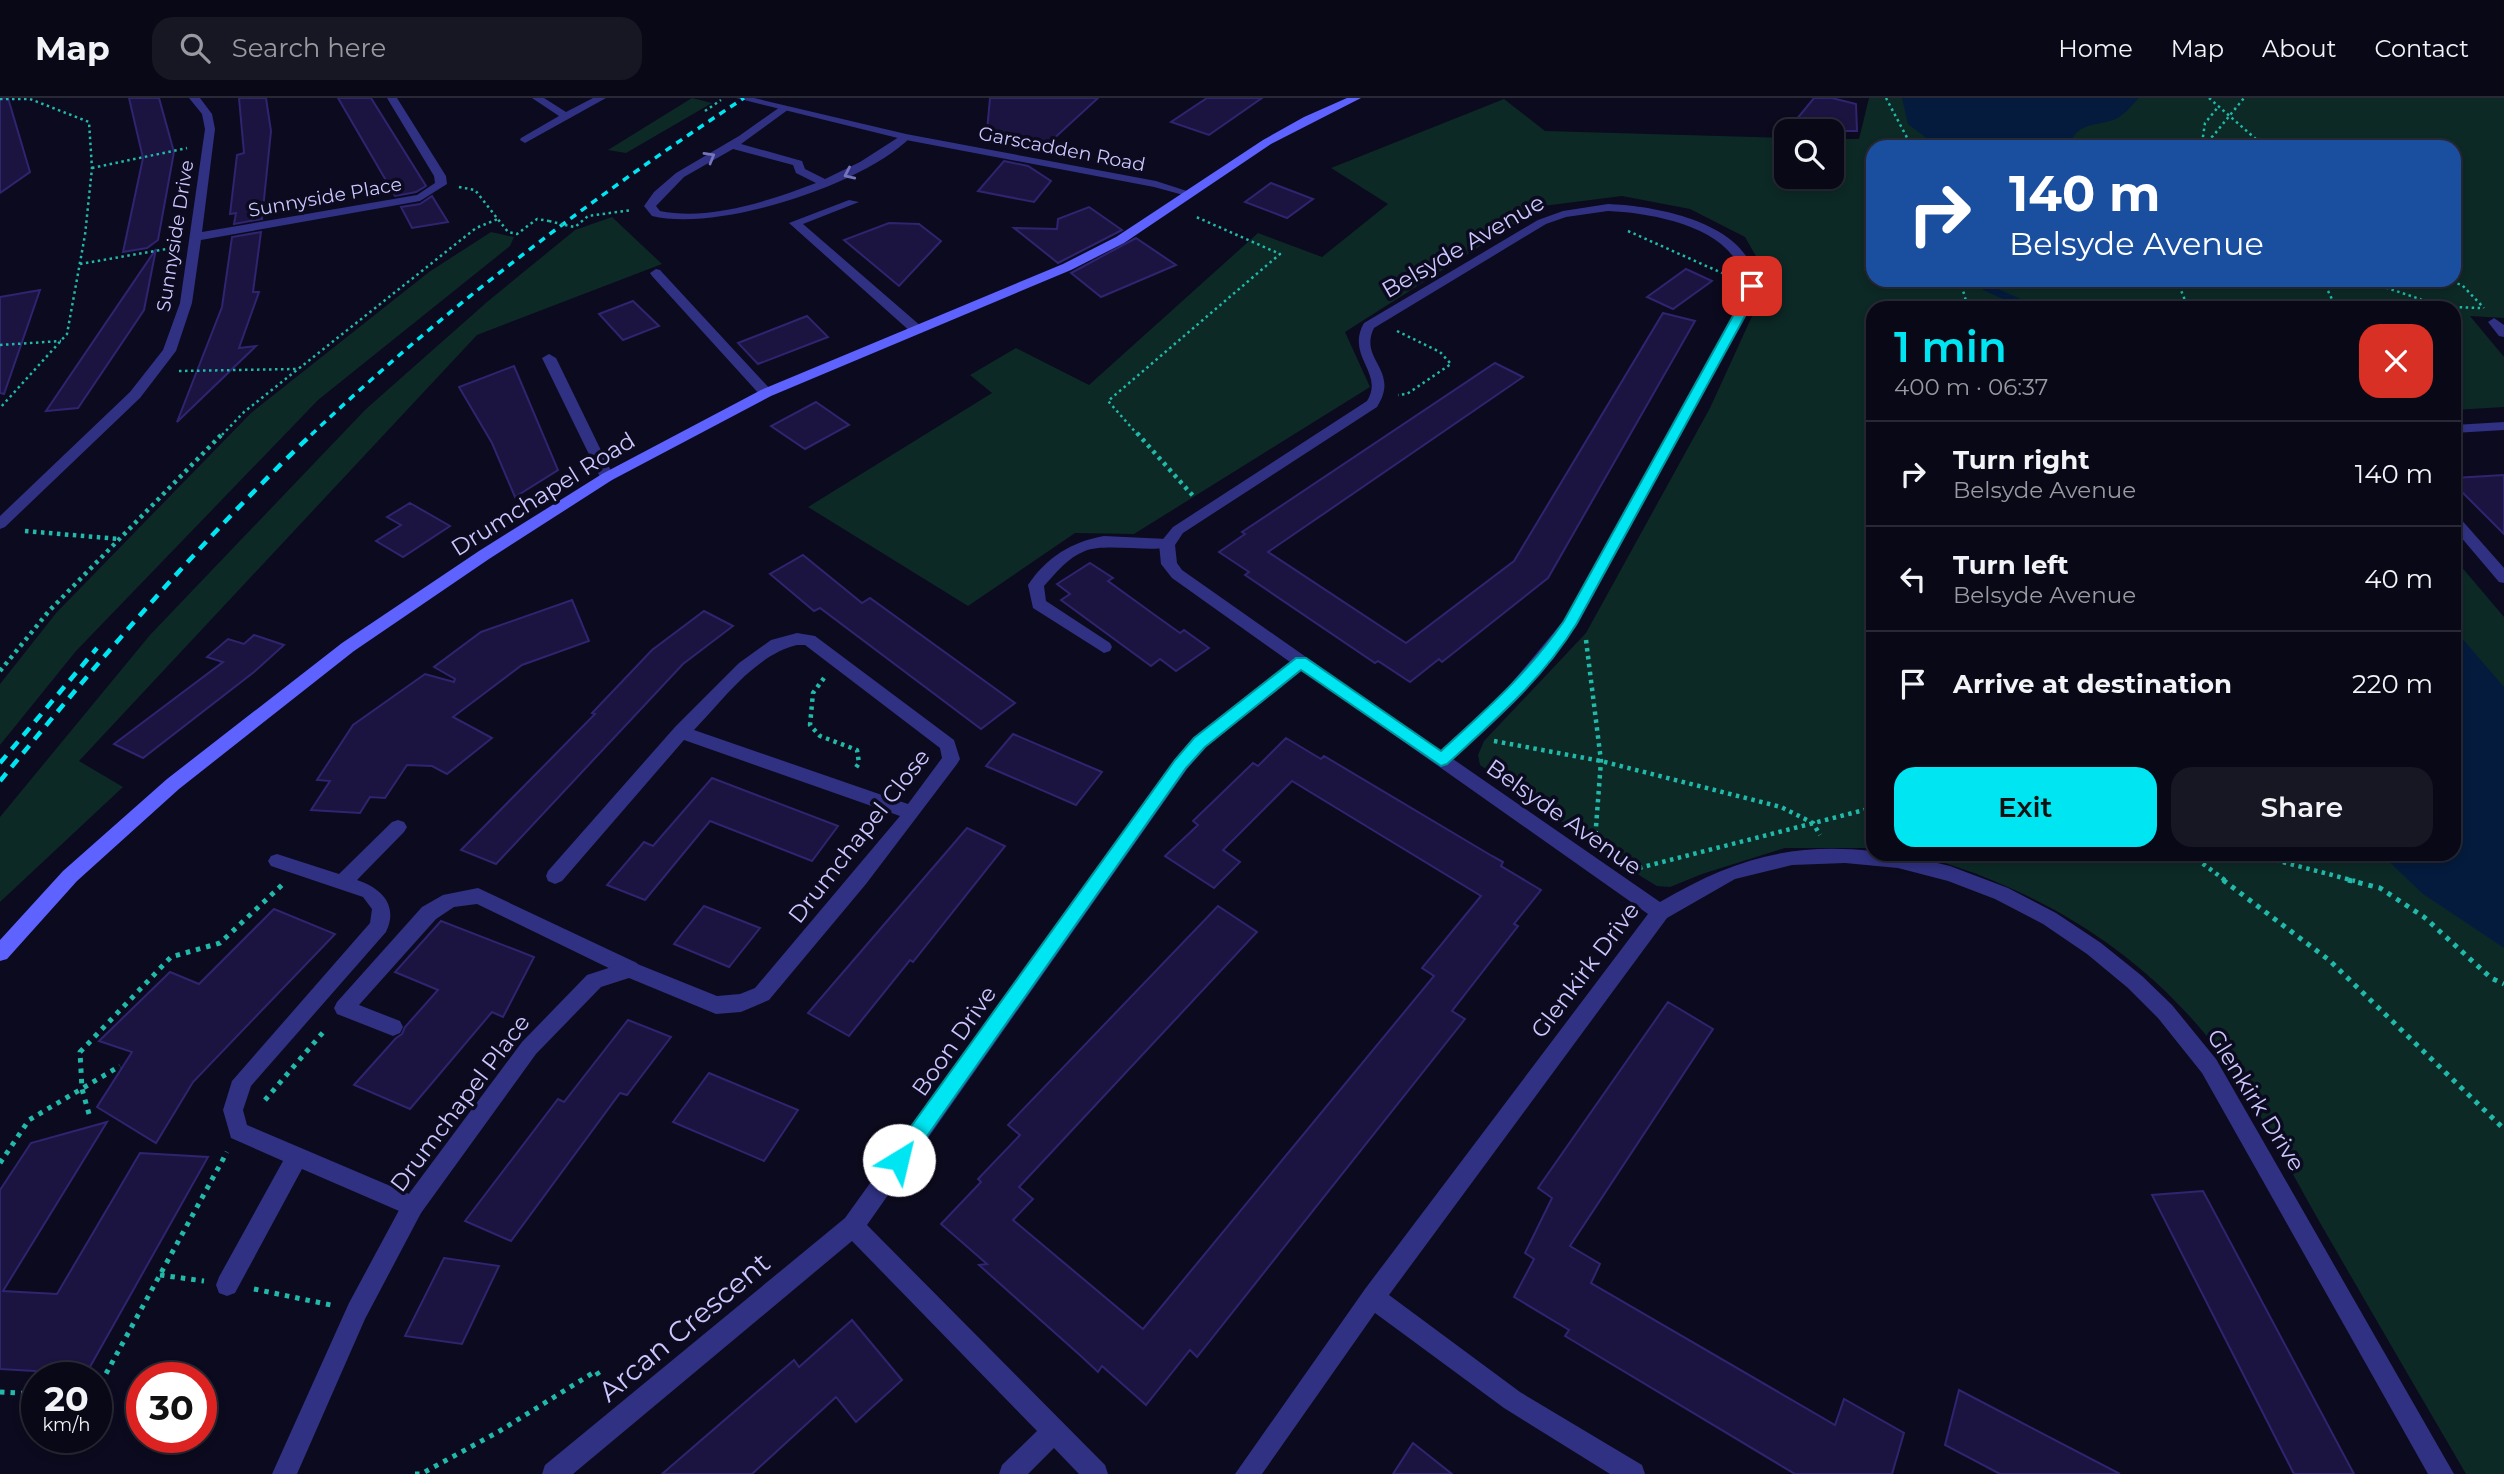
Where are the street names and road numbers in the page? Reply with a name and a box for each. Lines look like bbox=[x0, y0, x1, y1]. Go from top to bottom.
street label: Garscadden Road bbox=[977, 122, 1147, 176]
street label: Sunnyside Drive bbox=[152, 158, 198, 314]
street label: Sunnyside Place bbox=[246, 172, 404, 222]
street label: Belsyde Avenue bbox=[1377, 188, 1549, 304]
street label: Drumchapel Road bbox=[446, 426, 640, 562]
street label: Drumchapel Close bbox=[782, 743, 936, 929]
street label: Belsyde Avenue bbox=[1481, 753, 1647, 881]
street label: Glenkirk Drive bbox=[1525, 897, 1645, 1043]
street label: Boon Drive bbox=[906, 981, 1002, 1101]
street label: Drumchapel Place bbox=[384, 1009, 536, 1197]
street label: Glenkirk Drive bbox=[2201, 1024, 2311, 1176]
street label: Arcan Crescent bbox=[591, 1245, 777, 1409]

